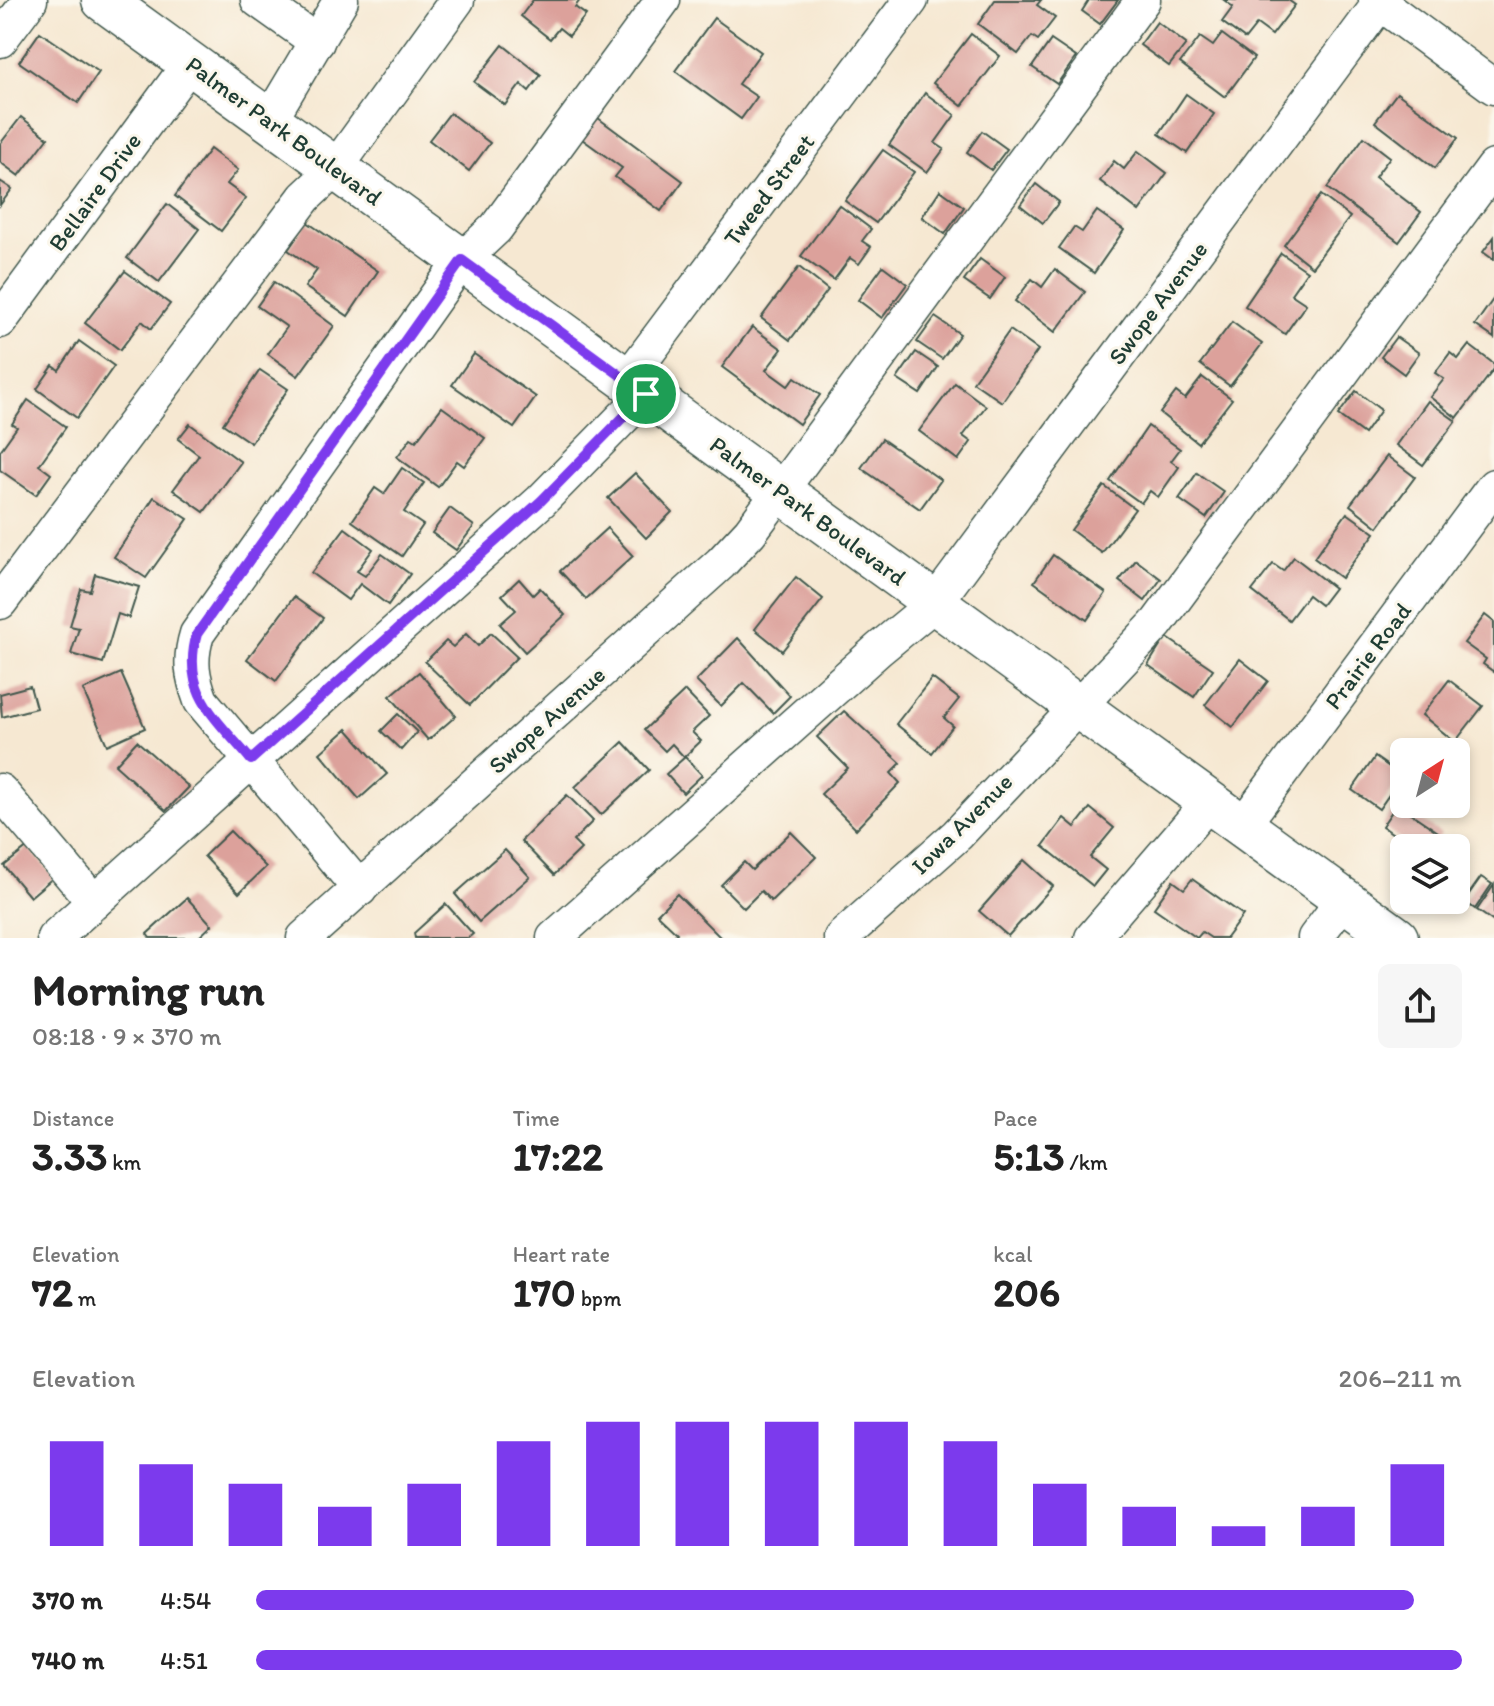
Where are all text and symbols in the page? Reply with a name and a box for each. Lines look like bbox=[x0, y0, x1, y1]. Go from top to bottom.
street label: Palmer Park Boulevard bbox=[180, 50, 388, 212]
street label: Bellaire Drive bbox=[42, 127, 147, 256]
street label: Tweed Street bbox=[717, 128, 820, 251]
street label: Swope Avenue bbox=[1102, 235, 1213, 370]
pin bbox=[612, 360, 680, 428]
icon: arrive bbox=[624, 372, 668, 416]
street label: Palmer Park Boulevard bbox=[704, 430, 912, 592]
street label: Prairie Road bbox=[1318, 597, 1417, 715]
street label: Swope Avenue bbox=[482, 660, 611, 780]
north arrow bbox=[1390, 738, 1470, 818]
map controls bbox=[1390, 738, 1470, 914]
street label: Iowa Avenue bbox=[905, 767, 1018, 880]
button: layers bbox=[1390, 834, 1470, 914]
text: Morning run bbox=[32, 963, 265, 1016]
button: share bbox=[1378, 964, 1462, 1048]
text: 08:18 · 9 × 370 m bbox=[32, 1020, 222, 1052]
text: Distance bbox=[32, 1105, 114, 1132]
text: Time bbox=[513, 1105, 560, 1132]
text: Pace bbox=[993, 1105, 1037, 1132]
text: 3.33 bbox=[32, 1132, 107, 1180]
text: 17:22 bbox=[513, 1132, 603, 1180]
text: 5:13 bbox=[993, 1132, 1065, 1180]
text: km bbox=[107, 1149, 141, 1176]
text: /km bbox=[1065, 1149, 1108, 1176]
text: Elevation bbox=[32, 1241, 119, 1268]
text: Heart rate bbox=[513, 1241, 610, 1268]
text: kcal bbox=[993, 1241, 1032, 1268]
text: 72 bbox=[32, 1268, 73, 1316]
text: 170 bbox=[513, 1268, 576, 1316]
text: 206 bbox=[993, 1268, 1060, 1316]
text: m bbox=[73, 1285, 96, 1312]
text: bpm bbox=[576, 1285, 621, 1312]
text: Elevation bbox=[32, 1362, 135, 1394]
text: 206–211 m bbox=[1339, 1362, 1462, 1394]
text: 370 m bbox=[32, 1584, 103, 1616]
text: 4:54 bbox=[160, 1584, 211, 1616]
text: 740 m bbox=[32, 1644, 104, 1676]
text: 4:51 bbox=[160, 1644, 208, 1676]

